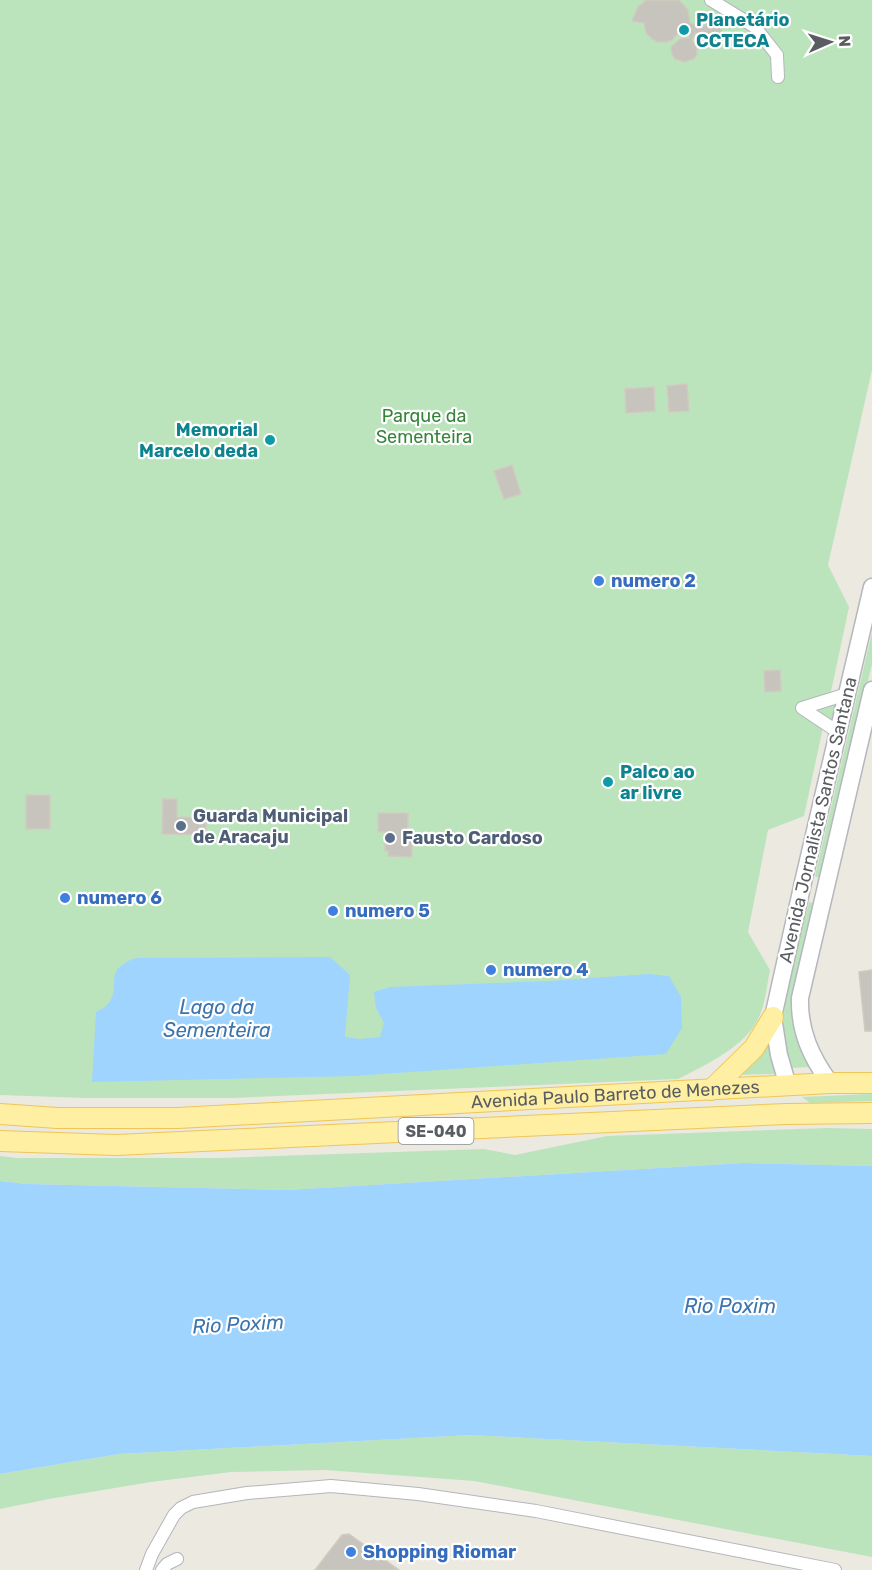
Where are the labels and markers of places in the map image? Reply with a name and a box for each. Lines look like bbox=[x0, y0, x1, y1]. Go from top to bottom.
place label: Planetário CCTECA bbox=[696, 9, 790, 52]
marker: Planetário CCTECA bbox=[677, 23, 691, 37]
place label: Memorial Marcelo deda bbox=[139, 419, 258, 462]
marker: Memorial Marcelo deda bbox=[263, 433, 277, 447]
place label: numero 2 bbox=[611, 570, 696, 592]
marker: numero 2 bbox=[592, 574, 606, 588]
place label: Palco ao ar livre bbox=[620, 761, 695, 804]
marker: Palco ao ar livre bbox=[601, 775, 615, 789]
place label: Guarda Municipal de Aracaju bbox=[193, 805, 348, 848]
marker: Guarda Municipal de Aracaju bbox=[174, 819, 188, 833]
place label: Fausto Cardoso bbox=[402, 827, 543, 849]
marker: Fausto Cardoso bbox=[383, 831, 397, 845]
place label: numero 6 bbox=[77, 887, 162, 909]
marker: numero 6 bbox=[58, 891, 72, 905]
place label: numero 5 bbox=[345, 900, 430, 922]
marker: numero 5 bbox=[326, 904, 340, 918]
place label: numero 4 bbox=[503, 959, 589, 981]
marker: numero 4 bbox=[484, 963, 498, 977]
place label: Shopping Riomar bbox=[363, 1541, 516, 1563]
marker: Shopping Riomar bbox=[344, 1545, 358, 1559]

